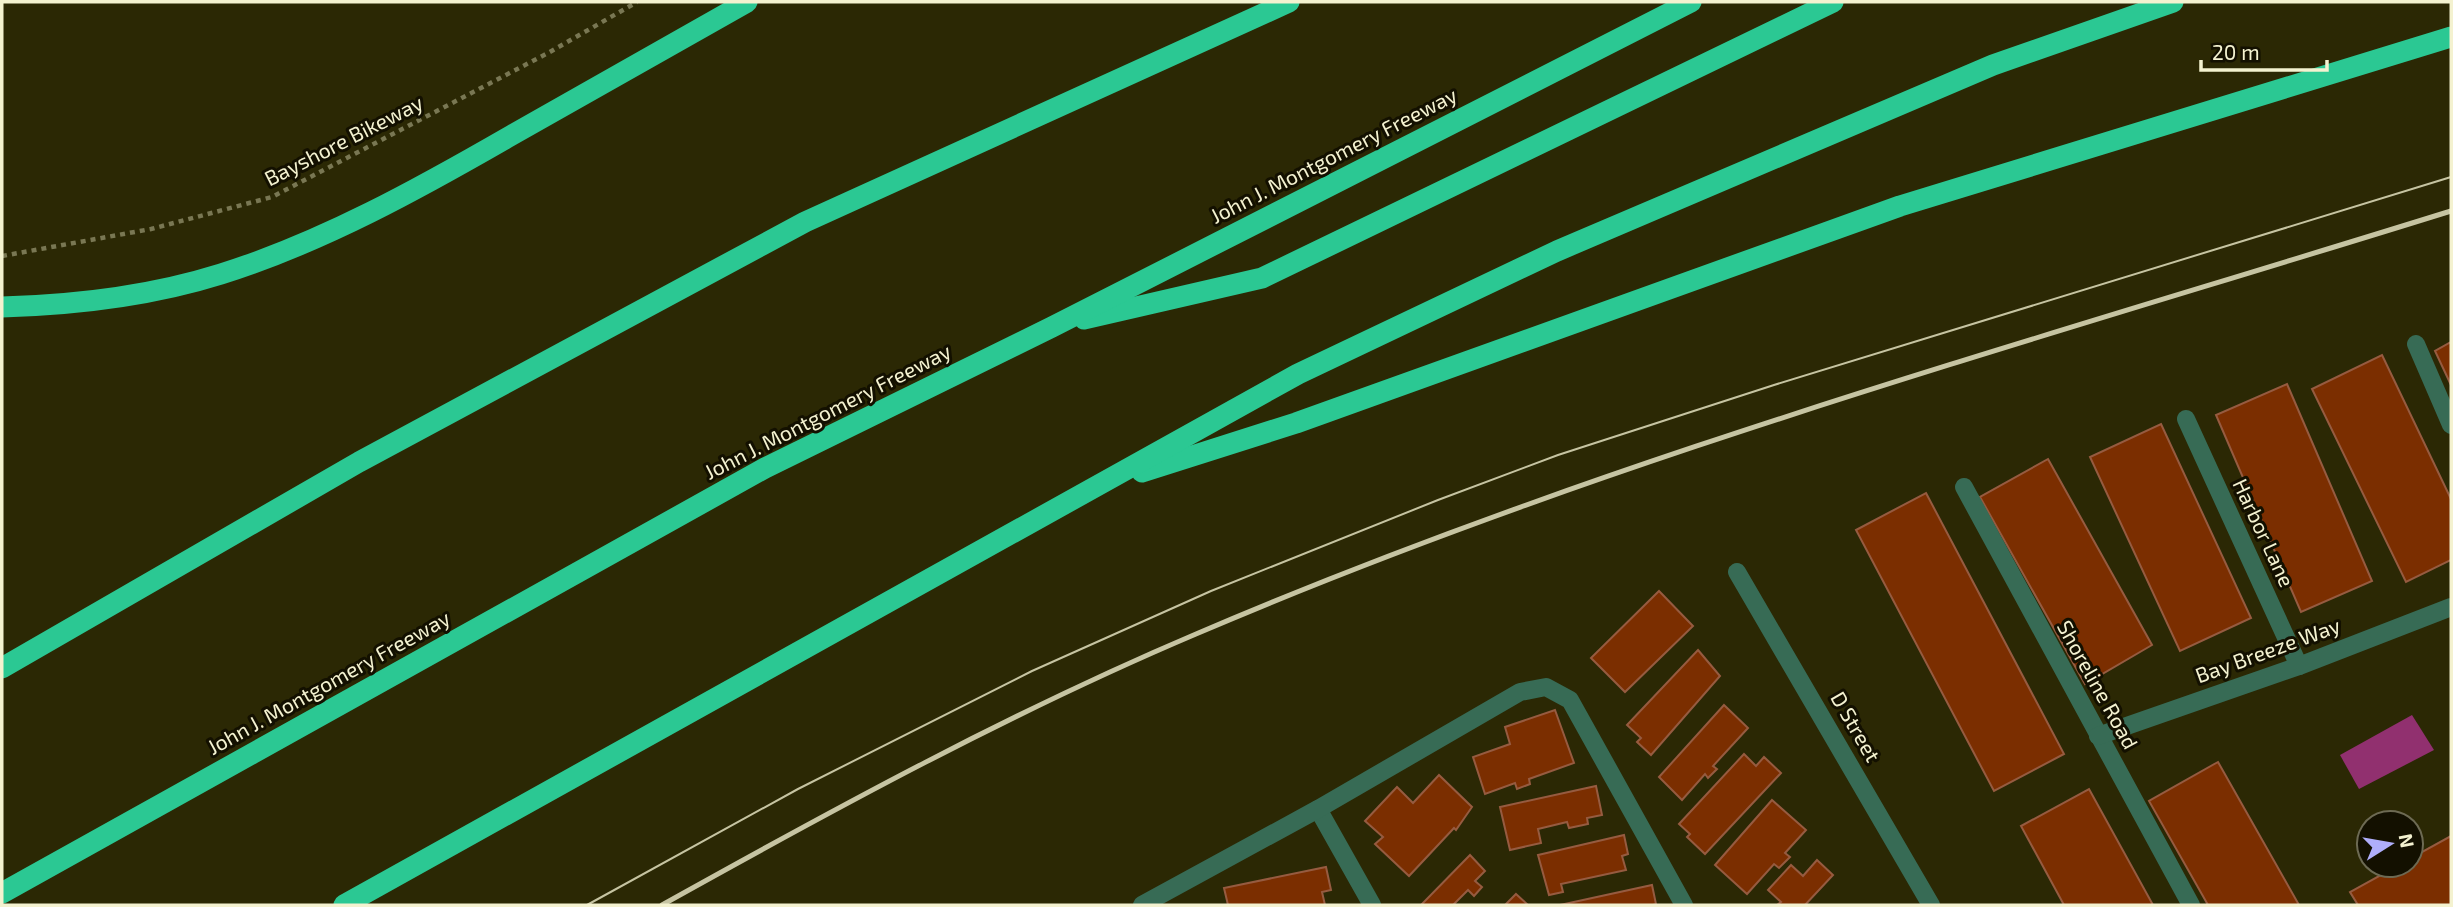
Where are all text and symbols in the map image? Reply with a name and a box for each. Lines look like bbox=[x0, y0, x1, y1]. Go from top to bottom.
scale bar bbox=[2201, 28, 2327, 72]
text: 20 m bbox=[2212, 39, 2260, 64]
street label: John J. Montgomery Freeway bbox=[1206, 81, 1461, 228]
street label: Bayshore Bikeway bbox=[260, 89, 427, 190]
street label: John J. Montgomery Freeway bbox=[700, 337, 955, 484]
street label: Harbor Lane bbox=[2228, 474, 2300, 590]
street label: John J. Montgomery Freeway bbox=[203, 604, 454, 759]
street label: Bay Breeze Way bbox=[2192, 612, 2343, 687]
street label: Shoreline Road bbox=[2053, 616, 2144, 753]
street label: D Street bbox=[1826, 687, 1886, 766]
north arrow bbox=[2355, 809, 2425, 879]
text: N bbox=[2395, 832, 2420, 850]

